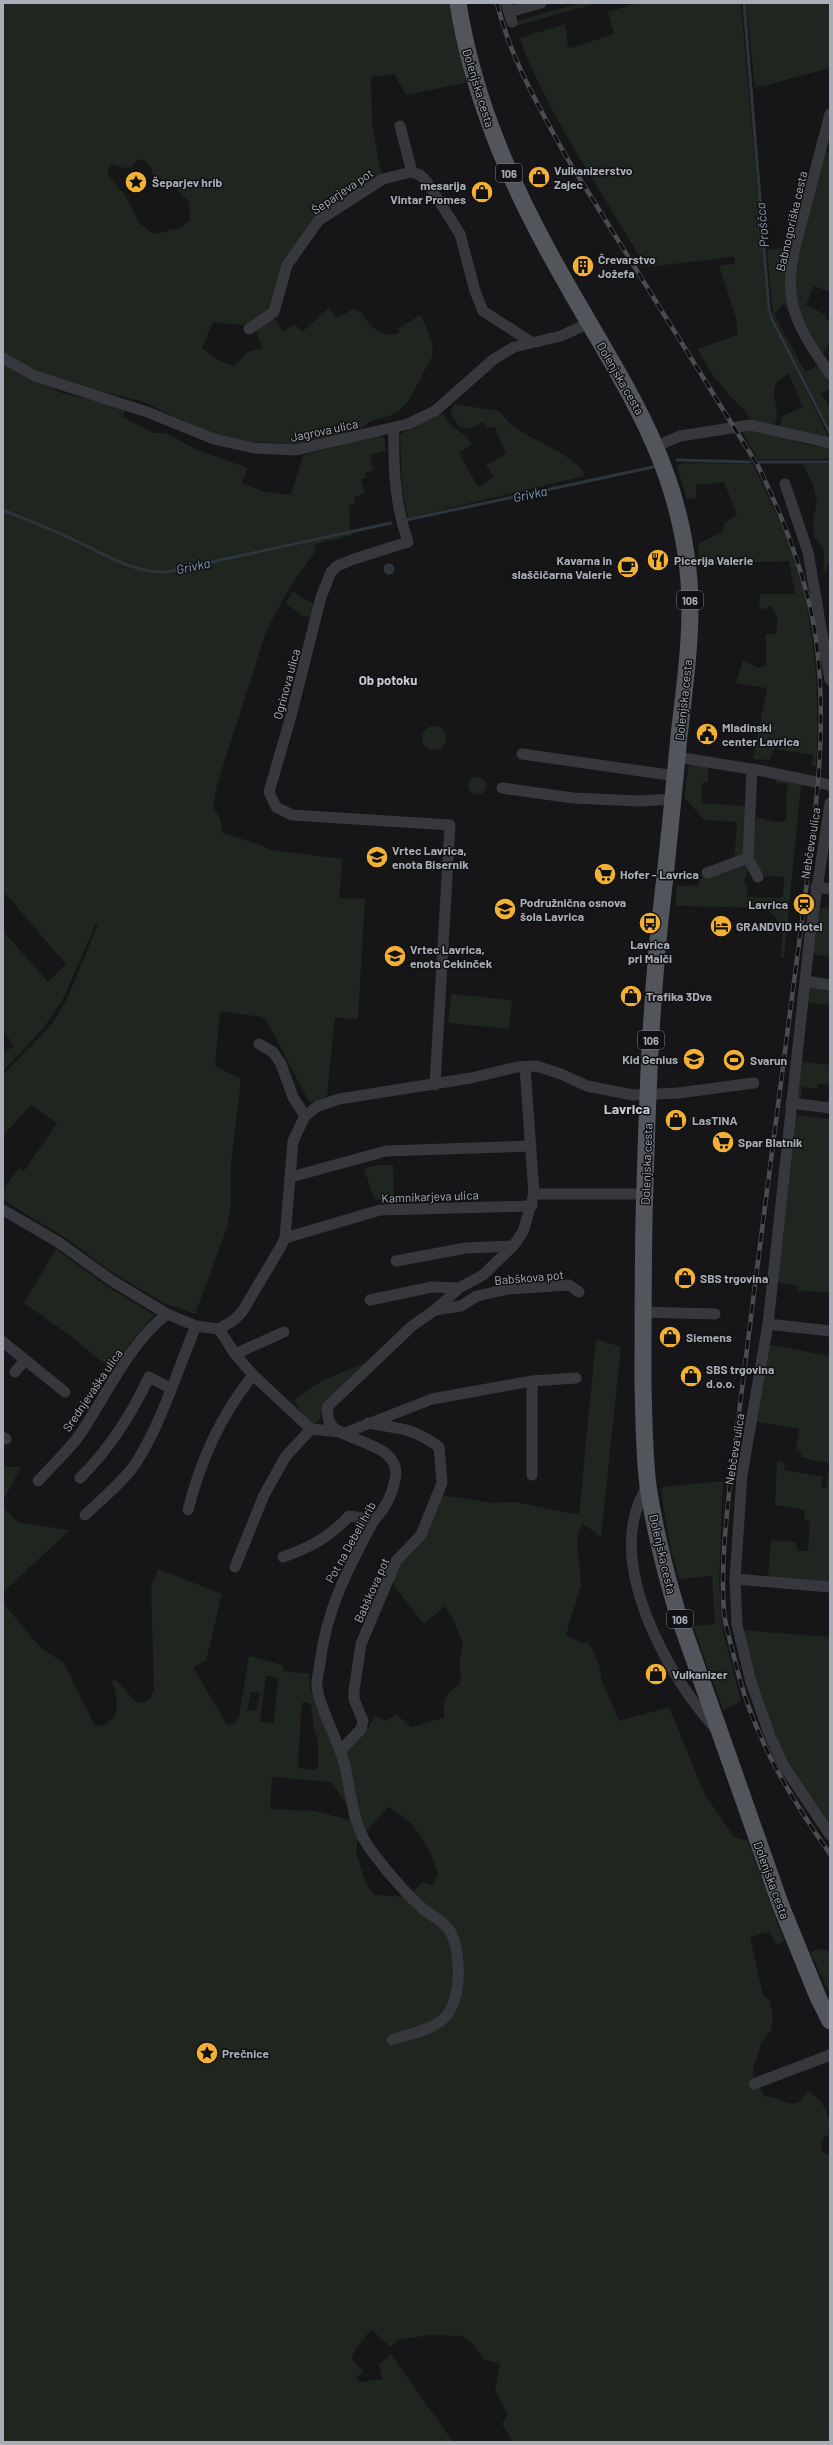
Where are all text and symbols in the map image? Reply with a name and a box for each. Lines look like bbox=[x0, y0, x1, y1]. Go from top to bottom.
street label: Dolenjska cesta bbox=[460, 47, 498, 129]
place label: Vulkanizerstvo Zajec bbox=[554, 163, 633, 191]
road number: 106 bbox=[496, 164, 522, 182]
shop icon: Vulkanizerstvo Zajec bbox=[526, 164, 552, 190]
street label: Šeparjeva pot bbox=[309, 165, 375, 217]
place icon: Šeparjev hrib bbox=[123, 169, 149, 195]
street label: Babnogoriška cesta bbox=[773, 170, 809, 272]
place label: Šeparjev hrib bbox=[152, 175, 223, 189]
place label: mesarija Vintar Promes bbox=[390, 178, 466, 206]
shop icon: mesarija Vintar Promes bbox=[469, 179, 495, 205]
water label: Proščca bbox=[752, 202, 772, 248]
place label: Črevarstvo Jožefa bbox=[598, 252, 656, 280]
building icon: Črevarstvo Jožefa bbox=[570, 253, 596, 279]
street label: Dolenjska cesta bbox=[595, 339, 647, 417]
street label: Jagrova ulica bbox=[289, 416, 359, 444]
water label: Grivka bbox=[511, 483, 549, 505]
restaurant icon: Picerija Valerie bbox=[645, 547, 671, 573]
place label: Kavarna in slaščičarna Valerie bbox=[512, 553, 612, 581]
place label: Picerija Valerie bbox=[674, 553, 754, 567]
cafe icon: Kavarna in slaščičarna Valerie bbox=[615, 554, 641, 580]
water label: Grivka bbox=[174, 555, 212, 577]
road number: 106 bbox=[677, 591, 703, 609]
street label: Ogrinova ulica bbox=[270, 647, 302, 721]
street label: Dolenjska cesta bbox=[672, 659, 694, 741]
district label: Ob potoku bbox=[359, 672, 417, 688]
place label: Mladinski center Lavrica bbox=[722, 720, 799, 748]
public building icon: Mladinski center Lavrica bbox=[694, 721, 720, 747]
street label: Nebčeva ulica bbox=[797, 806, 823, 880]
place label: Vrtec Lavrica, enota Bisernik bbox=[392, 843, 469, 871]
school or university icon: Vrtec Lavrica, enota Bisernik bbox=[364, 844, 390, 870]
supermarket icon: Hofer - Lavrica bbox=[592, 861, 618, 887]
place label: Hofer - Lavrica bbox=[620, 867, 699, 881]
station icon: Lavrica bbox=[791, 891, 817, 917]
place label: Podružnična osnova šola Lavrica bbox=[520, 895, 626, 923]
school or university icon: Podružnična osnova šola Lavrica bbox=[492, 896, 518, 922]
place label: Lavrica bbox=[748, 897, 788, 911]
bus stop icon: Lavrica pri Malči bbox=[637, 910, 663, 936]
hotel icon: GRANDVID Hotel bbox=[708, 913, 734, 939]
place label: GRANDVID Hotel bbox=[736, 919, 822, 933]
place label: Lavrica pri Malči bbox=[628, 937, 672, 965]
place label: Vrtec Lavrica, enota Cekinček bbox=[410, 942, 493, 970]
school or university icon: Vrtec Lavrica, enota Cekinček bbox=[382, 943, 408, 969]
shop icon: Trafika 3Dva bbox=[618, 983, 644, 1009]
place label: Trafika 3Dva bbox=[646, 989, 712, 1003]
road number: 106 bbox=[638, 1031, 664, 1049]
school or university icon: Kid Genius bbox=[681, 1046, 707, 1072]
sports icon: Svarun bbox=[721, 1047, 747, 1073]
place label: Kid Genius bbox=[622, 1052, 678, 1066]
place label: Svarun bbox=[750, 1053, 787, 1067]
district label: Lavrica bbox=[604, 1100, 650, 1117]
shop icon: LasTINA bbox=[663, 1107, 689, 1133]
place label: LasTINA bbox=[692, 1113, 737, 1127]
street label: Dolenjska cesta bbox=[638, 1123, 654, 1205]
supermarket icon: Spar Blatnik bbox=[710, 1129, 736, 1155]
place label: Spar Blatnik bbox=[738, 1135, 803, 1149]
street label: Kamnikarjeva ulica bbox=[381, 1187, 479, 1205]
shop icon: SBS trgovina bbox=[672, 1265, 698, 1291]
street label: Babškova pot bbox=[494, 1267, 564, 1287]
place label: SBS trgovina bbox=[700, 1271, 768, 1285]
shop icon: Siemens bbox=[657, 1324, 683, 1350]
place label: Siemens bbox=[686, 1330, 732, 1344]
street label: Srednjevaška ulica bbox=[59, 1346, 125, 1434]
place label: SBS trgovina d.o.o. bbox=[706, 1362, 774, 1390]
shop icon: SBS trgovina d.o.o. bbox=[678, 1363, 704, 1389]
street label: Nebčeva ulica bbox=[721, 1412, 747, 1486]
street label: Pot na Debeli hrib bbox=[322, 1499, 378, 1585]
street label: Dolenjska cesta bbox=[647, 1513, 679, 1595]
street label: Babškova pot bbox=[350, 1555, 392, 1625]
road number: 106 bbox=[667, 1610, 693, 1628]
shop icon: Vulkanizer bbox=[643, 1661, 669, 1687]
place label: Vulkanizer bbox=[672, 1667, 728, 1681]
street label: Dolenjska cesta bbox=[751, 1839, 793, 1921]
place icon: Prečnice bbox=[194, 2040, 220, 2066]
place label: Prečnice bbox=[222, 2046, 270, 2060]

